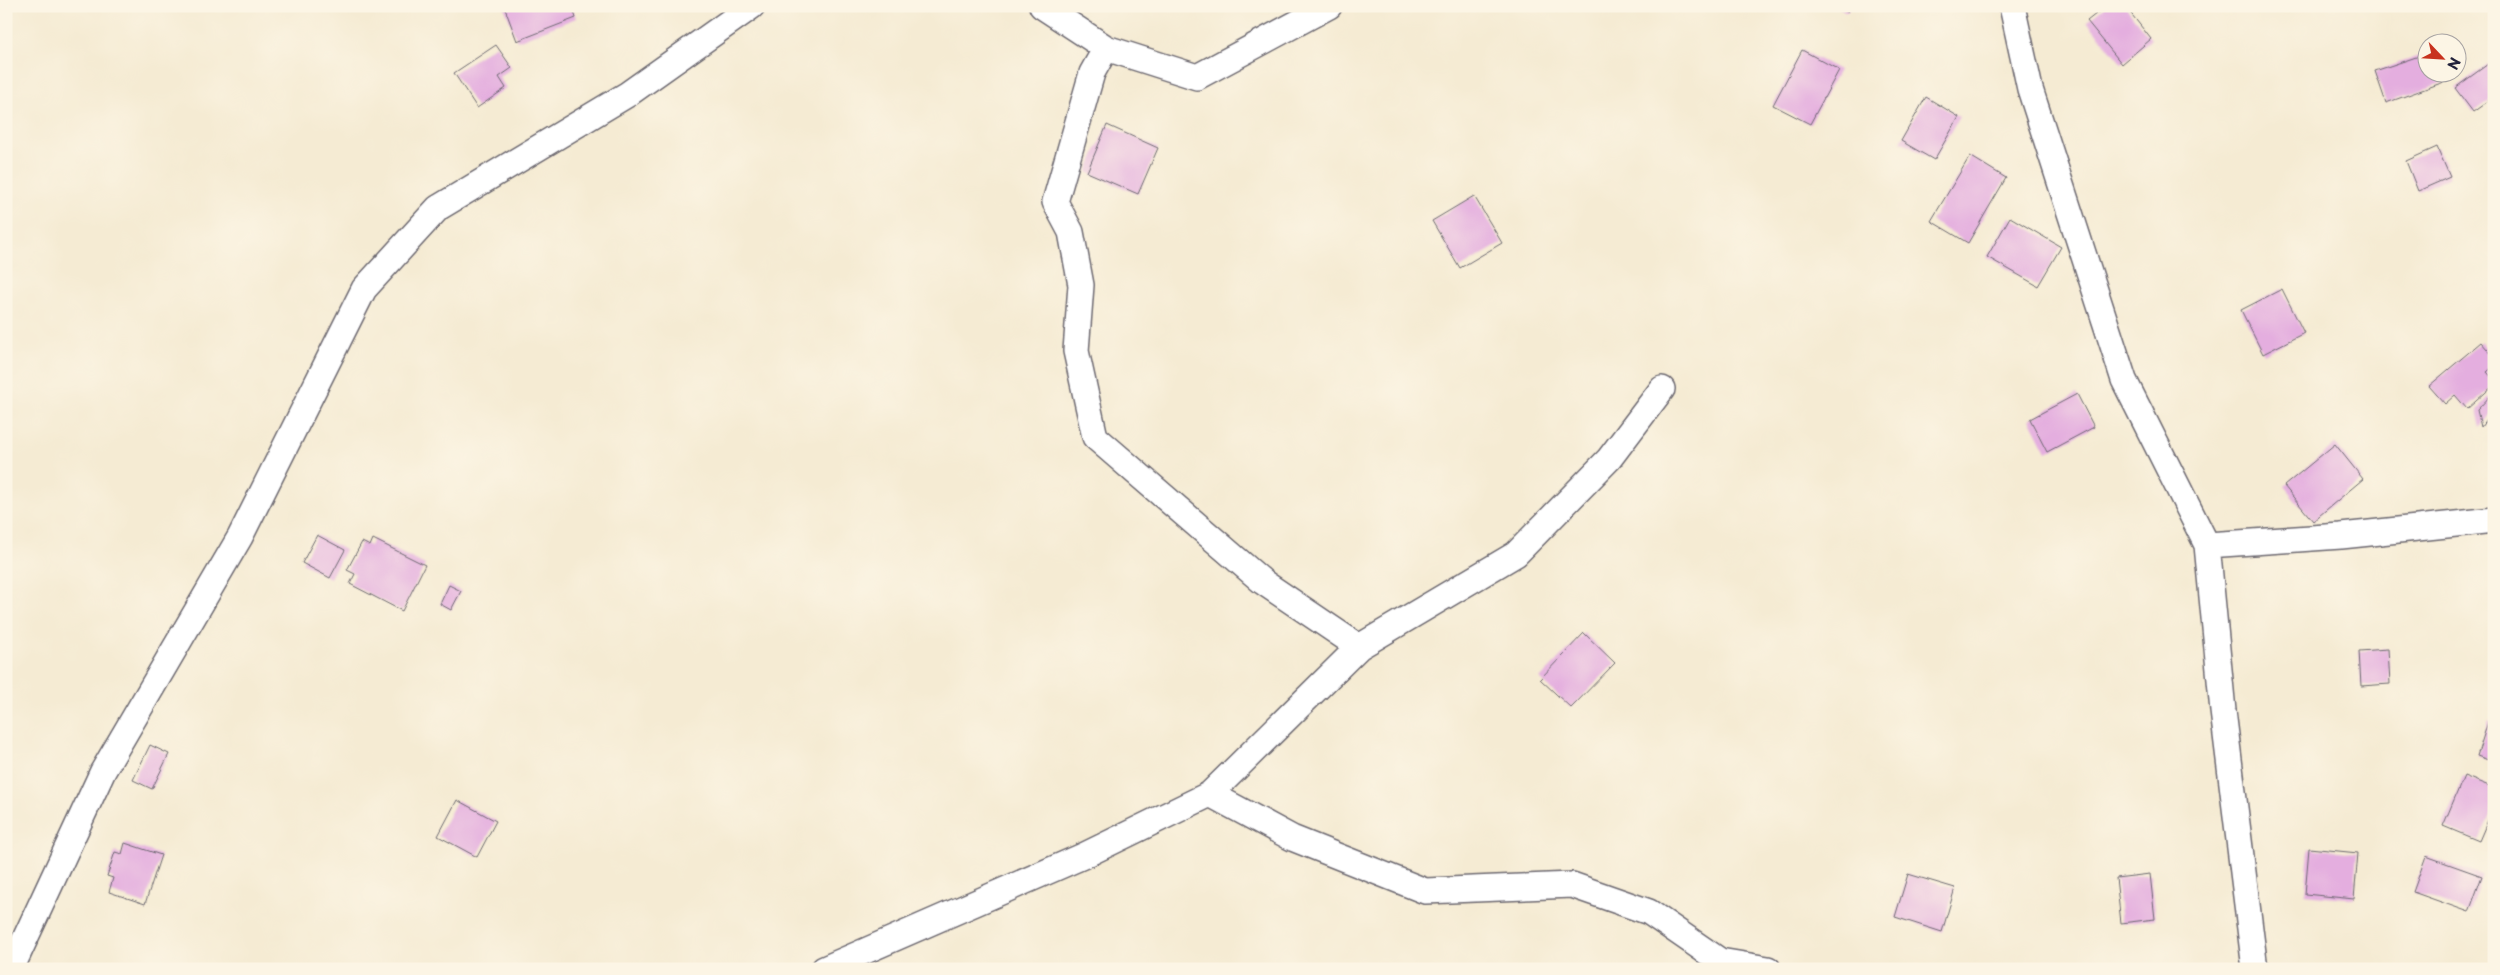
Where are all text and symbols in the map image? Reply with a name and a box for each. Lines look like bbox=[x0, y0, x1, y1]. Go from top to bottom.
north arrow bbox=[2418, 32, 2468, 82]
text: N bbox=[2442, 54, 2466, 73]

